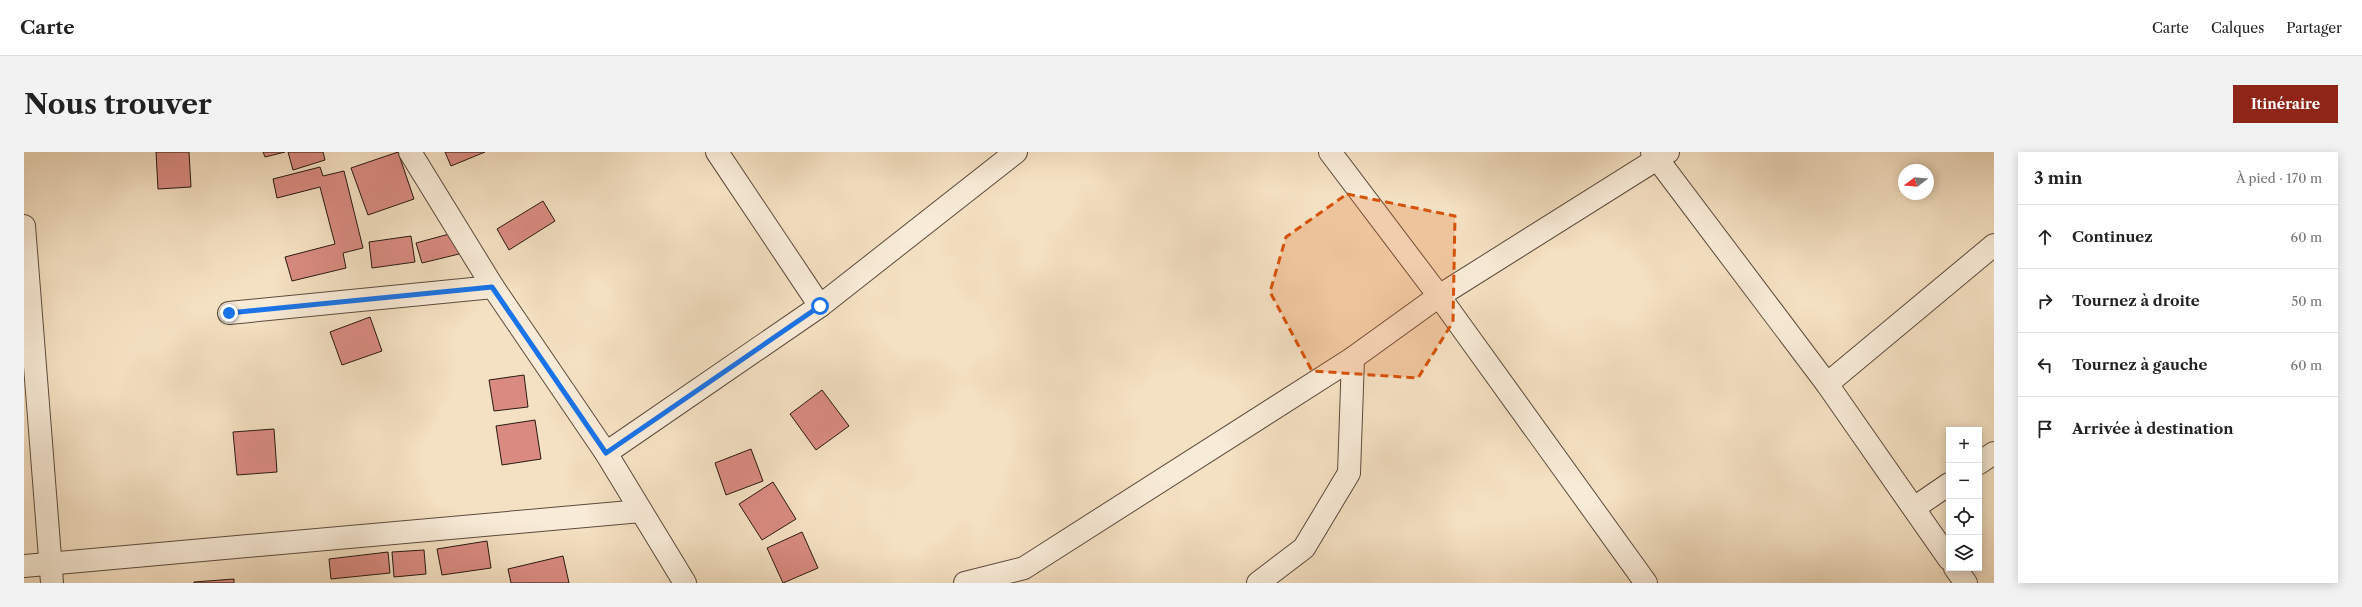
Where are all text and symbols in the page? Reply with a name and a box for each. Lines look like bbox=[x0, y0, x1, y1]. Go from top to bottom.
text: Carte bbox=[20, 16, 75, 39]
text: Carte bbox=[2152, 19, 2189, 37]
text: Calques bbox=[2211, 19, 2264, 37]
text: Partager bbox=[2286, 19, 2342, 37]
button: Itinéraire bbox=[2233, 85, 2338, 123]
text: Nous trouver bbox=[24, 87, 212, 121]
north arrow bbox=[1898, 164, 1934, 200]
text: 3 min bbox=[2034, 168, 2083, 188]
text: À pied · 170 m bbox=[2236, 170, 2322, 186]
icon: ahead bbox=[2034, 226, 2056, 248]
text: Continuez bbox=[2072, 227, 2153, 246]
text: 60 m bbox=[2291, 229, 2322, 245]
icon: right bbox=[2034, 290, 2056, 312]
text: Tournez à droite bbox=[2072, 291, 2200, 310]
text: 50 m bbox=[2291, 293, 2322, 309]
route start bbox=[811, 297, 829, 315]
route end bbox=[220, 304, 238, 322]
icon: left bbox=[2034, 354, 2056, 376]
text: Tournez à gauche bbox=[2072, 355, 2208, 374]
text: 60 m bbox=[2291, 357, 2322, 373]
icon: arrive bbox=[2034, 418, 2056, 440]
text: Arrivée à destination bbox=[2072, 419, 2234, 438]
map controls bbox=[1946, 427, 1982, 571]
button: + bbox=[1946, 427, 1982, 463]
button: − bbox=[1946, 463, 1982, 499]
button: locate bbox=[1946, 499, 1982, 535]
button: layers bbox=[1946, 535, 1982, 571]

